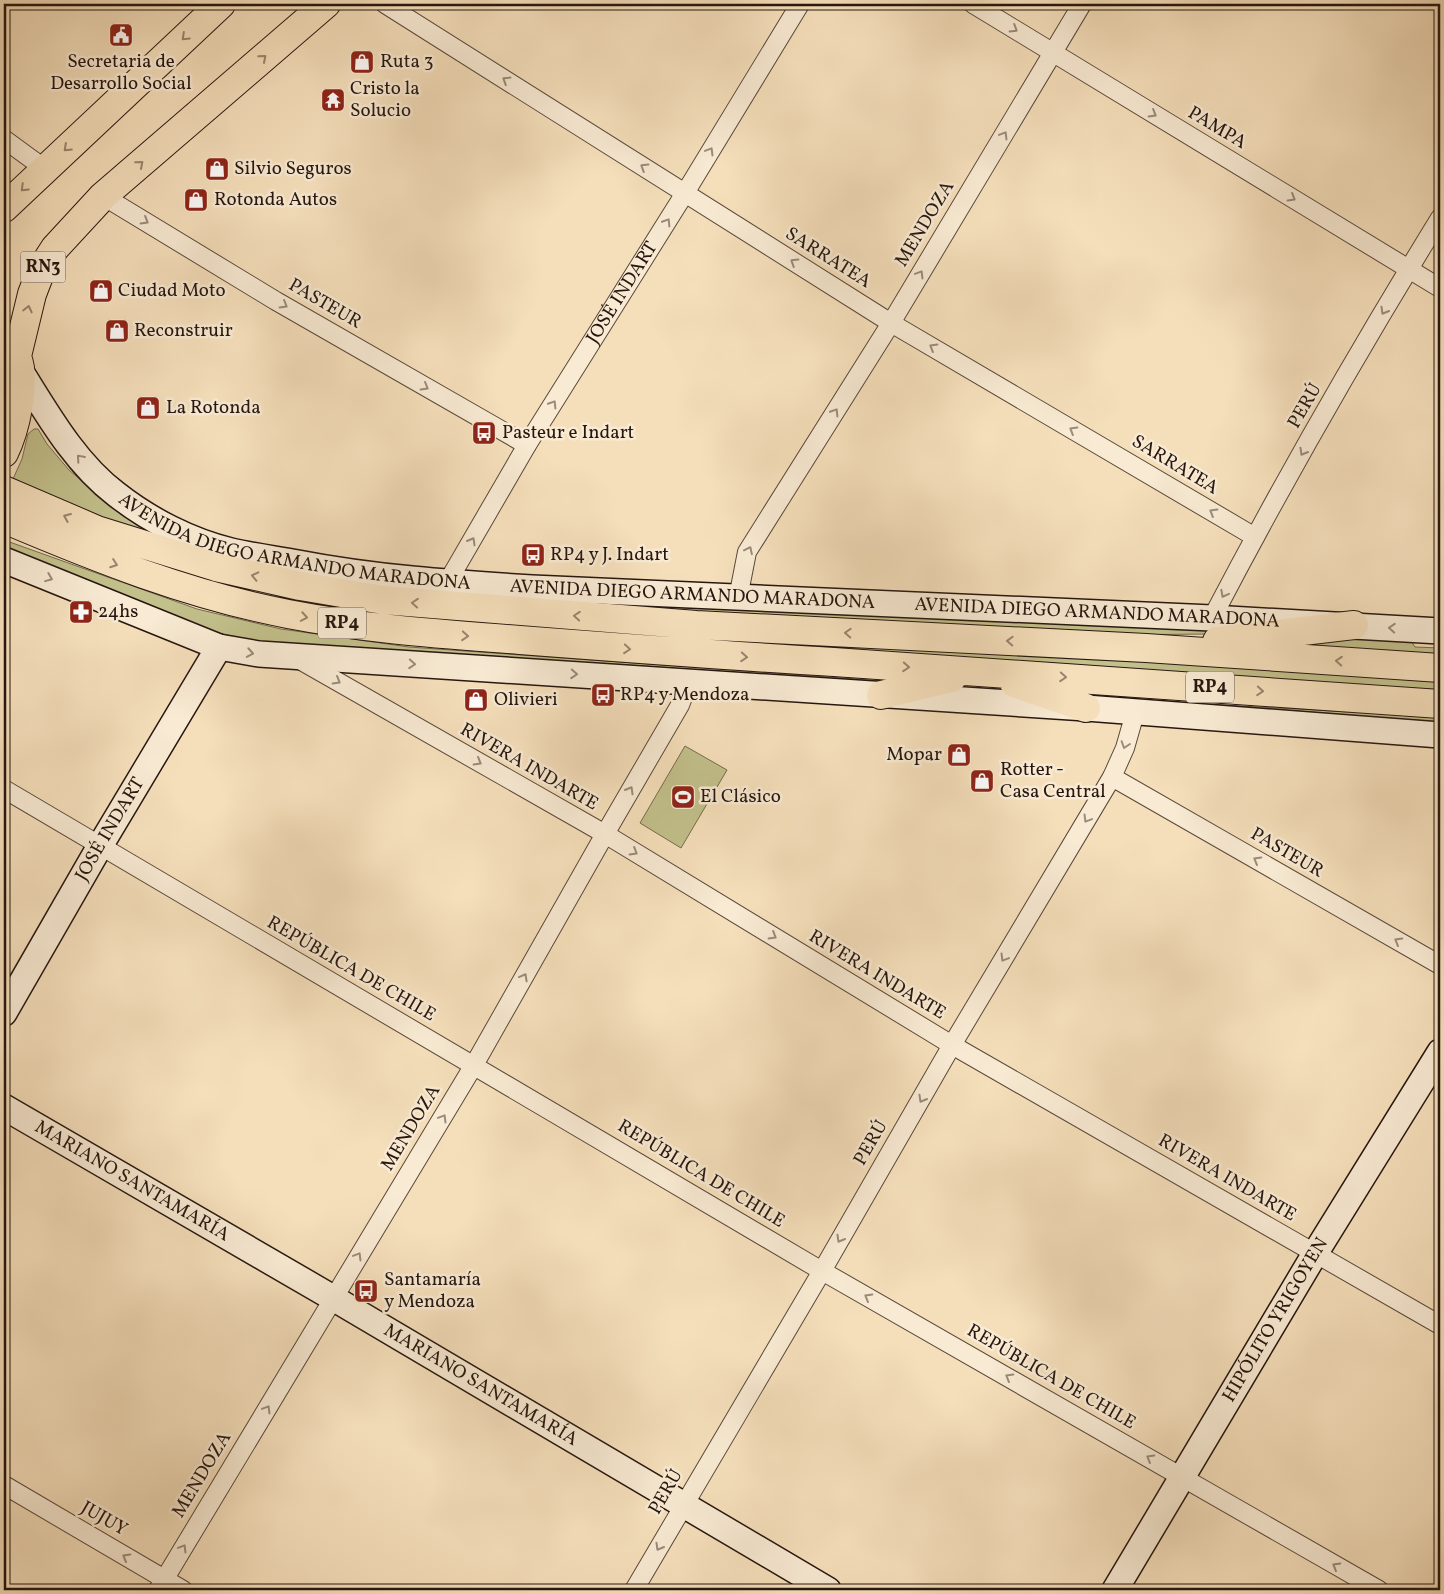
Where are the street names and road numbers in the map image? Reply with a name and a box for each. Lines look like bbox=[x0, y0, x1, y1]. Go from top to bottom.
street label: PAMPA bbox=[1183, 100, 1251, 156]
street label: MENDOZA bbox=[889, 176, 961, 272]
street label: SARRATEA bbox=[780, 221, 876, 295]
street label: JOSÉ INDART bbox=[580, 237, 664, 349]
road number: RN3 bbox=[20, 252, 66, 282]
street label: PASTEUR bbox=[283, 272, 367, 336]
street label: PERÚ bbox=[1282, 378, 1328, 433]
street label: SARRATEA bbox=[1127, 429, 1223, 501]
street label: AVENIDA DIEGO ARMANDO MARADONA bbox=[113, 487, 472, 597]
street label: AVENIDA DIEGO ARMANDO MARADONA bbox=[509, 574, 876, 616]
street label: AVENIDA DIEGO ARMANDO MARADONA bbox=[914, 592, 1280, 635]
road number: RP4 bbox=[318, 608, 366, 638]
road number: RP4 bbox=[1186, 672, 1234, 702]
street label: RIVERA INDARTE bbox=[455, 717, 603, 817]
street label: JOSÉ INDART bbox=[69, 773, 151, 886]
street label: PASTEUR bbox=[1245, 821, 1329, 885]
street label: REPÚBLICA DE CHILE bbox=[262, 910, 440, 1028]
street label: RIVERA INDARTE bbox=[804, 924, 950, 1026]
street label: MENDOZA bbox=[375, 1080, 447, 1176]
street label: MARIANO SANTAMARÍA bbox=[30, 1114, 234, 1248]
street label: REPÚBLICA DE CHILE bbox=[612, 1114, 790, 1234]
street label: PERÚ bbox=[848, 1115, 894, 1170]
street label: RIVERA INDARTE bbox=[1153, 1128, 1301, 1228]
street label: HIPÓLITO YRIGOYEN bbox=[1216, 1233, 1335, 1407]
street label: MARIANO SANTAMARÍA bbox=[379, 1318, 583, 1453]
street label: REPÚBLICA DE CHILE bbox=[962, 1318, 1140, 1436]
street label: MENDOZA bbox=[166, 1427, 238, 1523]
street label: PERÚ bbox=[643, 1464, 689, 1519]
street label: JUJUY bbox=[76, 1495, 132, 1543]

